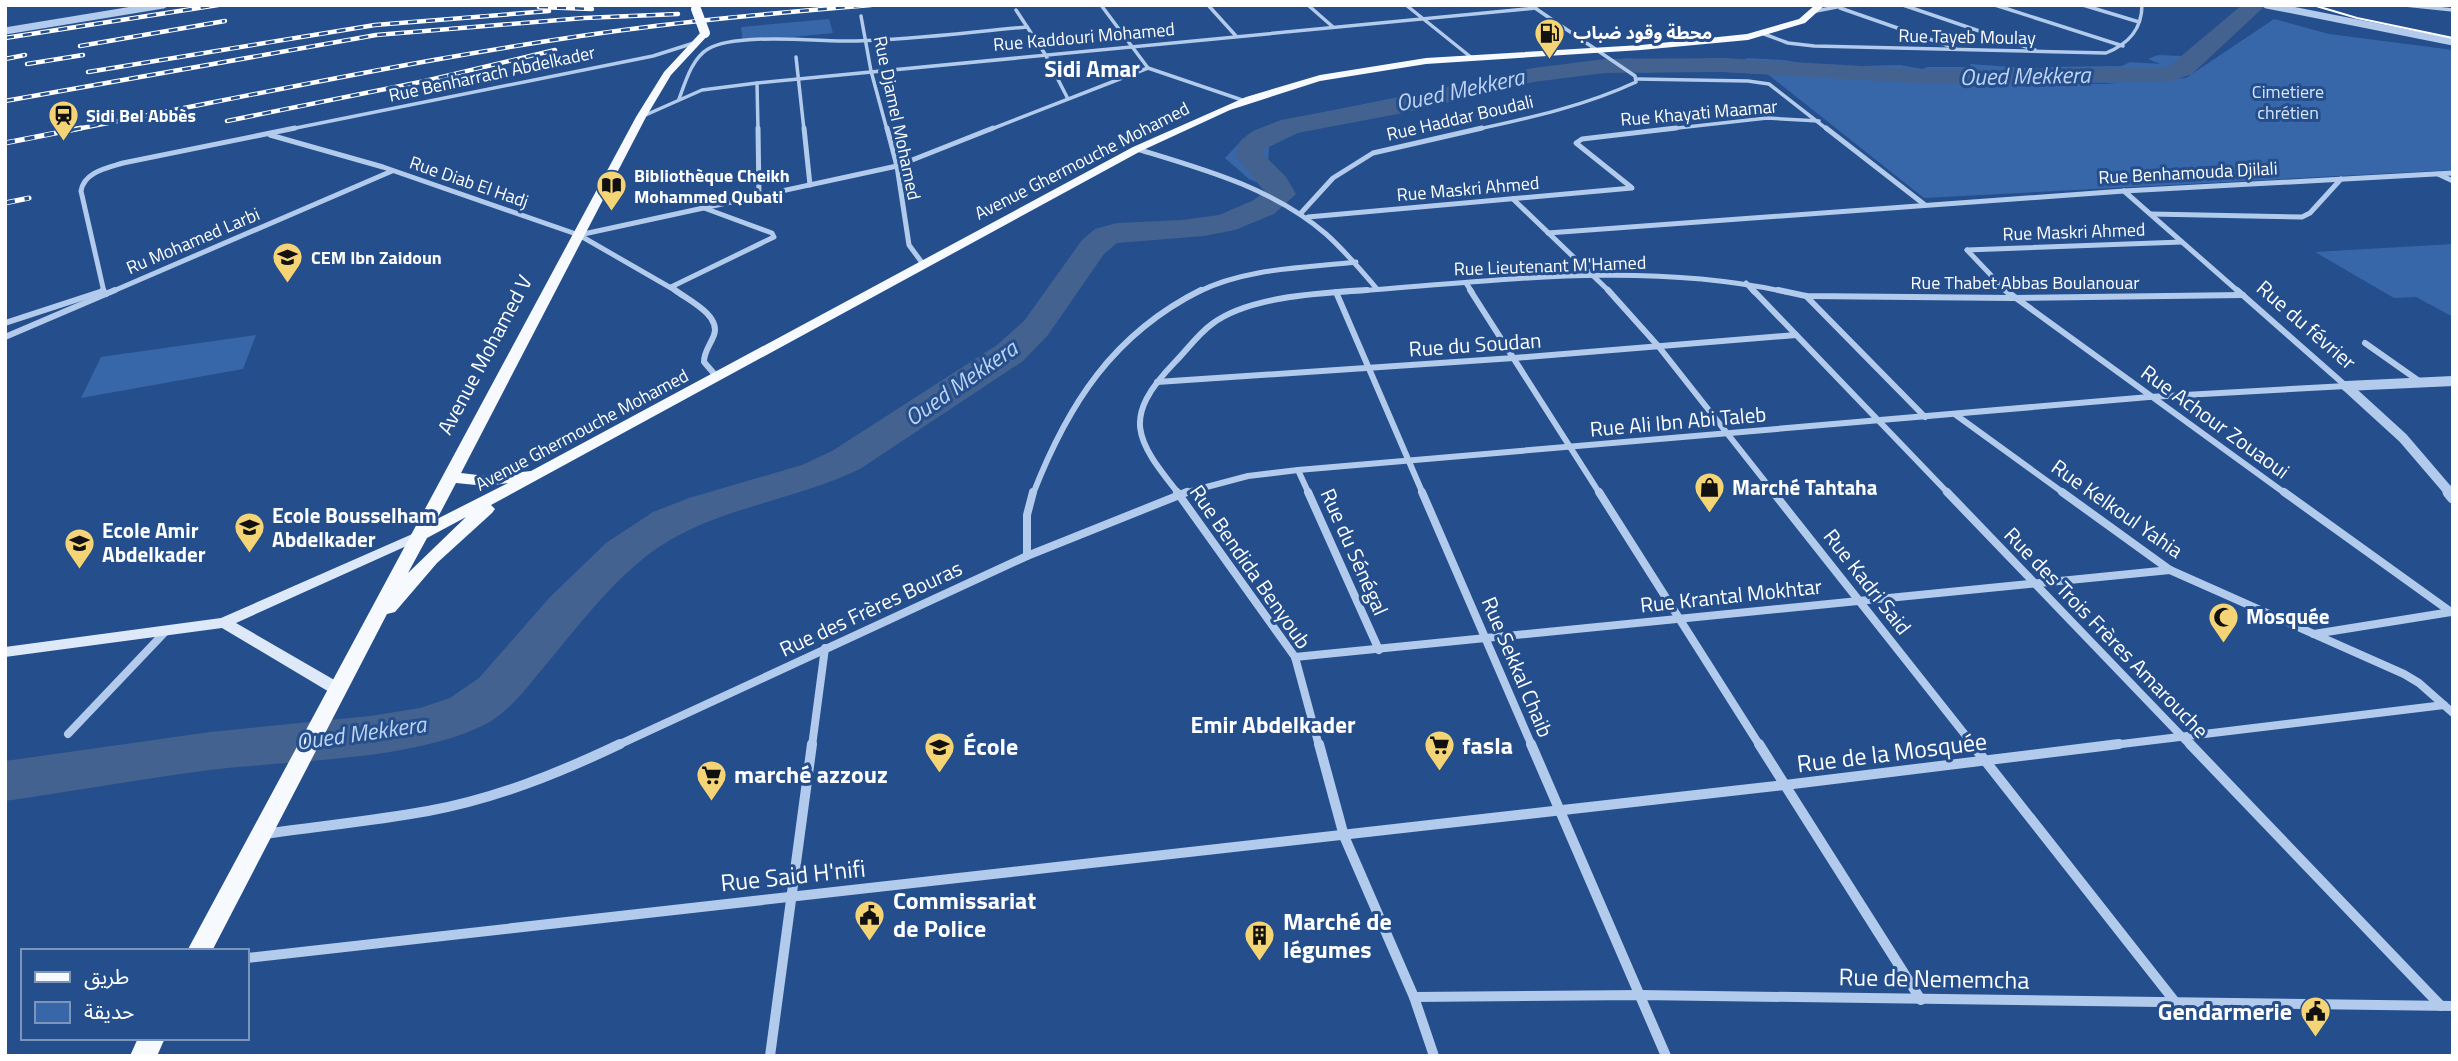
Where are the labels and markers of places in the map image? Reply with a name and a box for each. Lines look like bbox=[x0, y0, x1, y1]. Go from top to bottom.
fuel station icon: محطة وقود ضباب bbox=[1533, 16, 1567, 60]
place label: محطة وقود ضباب bbox=[1573, 19, 1712, 46]
station icon: Sidi Bel Abbès bbox=[46, 99, 80, 143]
place label: Sidi Bel Abbès bbox=[86, 102, 196, 129]
place label: Bibliothèque Cheikh Mohammed Qubati bbox=[634, 162, 790, 210]
library icon: Bibliothèque Cheikh Mohammed Qubati bbox=[594, 169, 628, 213]
school or university icon: CEM Ibn Zaidoun bbox=[271, 241, 305, 285]
place label: CEM Ibn Zaidoun bbox=[311, 244, 442, 271]
shop icon: Marché Tahtaha bbox=[1692, 471, 1726, 515]
place label: Marché Tahtaha bbox=[1732, 471, 1878, 503]
place label: Ecole Bousselham Abdelkader bbox=[272, 499, 437, 555]
school or university icon: Ecole Bousselham Abdelkader bbox=[232, 511, 266, 555]
place label: Ecole Amir Abdelkader bbox=[102, 514, 206, 570]
school or university icon: Ecole Amir Abdelkader bbox=[62, 526, 96, 570]
mosque icon: Mosquée bbox=[2206, 600, 2240, 644]
place label: Mosquée bbox=[2246, 600, 2329, 632]
place label: fasla bbox=[1462, 727, 1513, 763]
place label: École bbox=[963, 728, 1018, 764]
supermarket icon: fasla bbox=[1422, 729, 1456, 773]
school or university icon: École bbox=[923, 730, 957, 774]
place label: marché azzouz bbox=[734, 756, 888, 792]
supermarket icon: marché azzouz bbox=[694, 758, 728, 802]
place label: Commissariat de Police bbox=[893, 882, 1036, 946]
public building icon: Commissariat de Police bbox=[853, 898, 887, 942]
place label: Marché de légumes bbox=[1283, 903, 1392, 967]
building icon: Marché de légumes bbox=[1243, 919, 1277, 963]
place label: Gendarmerie bbox=[2158, 993, 2292, 1029]
public building icon: Gendarmerie bbox=[2298, 995, 2332, 1039]

